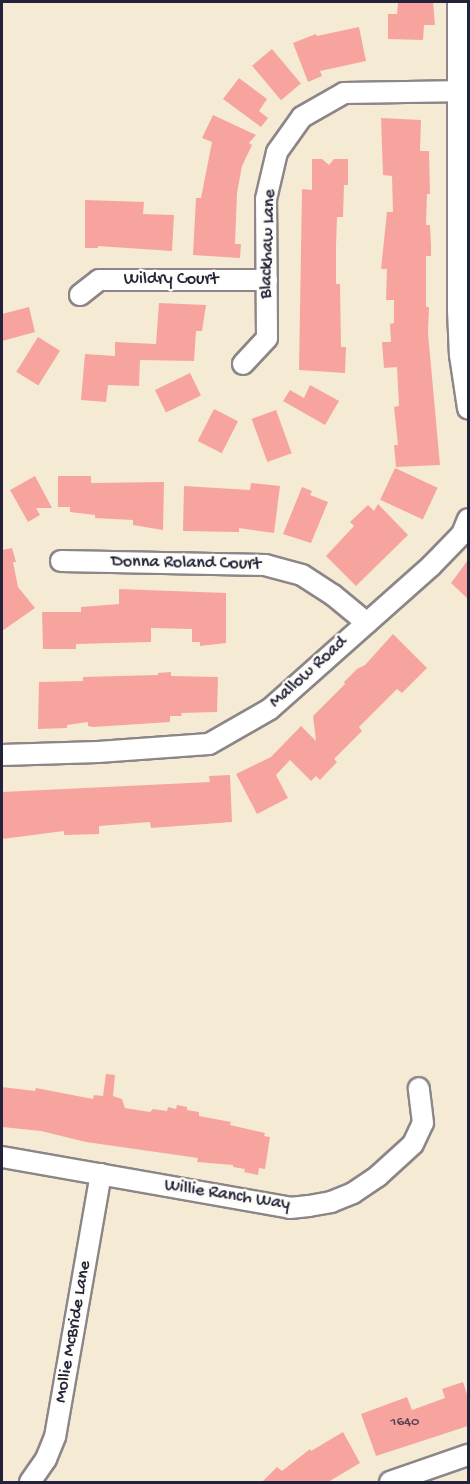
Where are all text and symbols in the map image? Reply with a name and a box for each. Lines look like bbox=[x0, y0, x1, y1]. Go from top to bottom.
street label: Blackhaw Lane bbox=[256, 189, 282, 299]
street label: Wildry Court bbox=[124, 269, 218, 291]
street label: Donna Roland Court bbox=[111, 552, 261, 576]
street label: Mallow Road bbox=[266, 632, 352, 714]
street label: Willie Ranch Way bbox=[163, 1175, 291, 1217]
street label: Mollie McBride Lane bbox=[51, 1259, 97, 1405]
house number: 1640 bbox=[390, 1414, 420, 1432]

